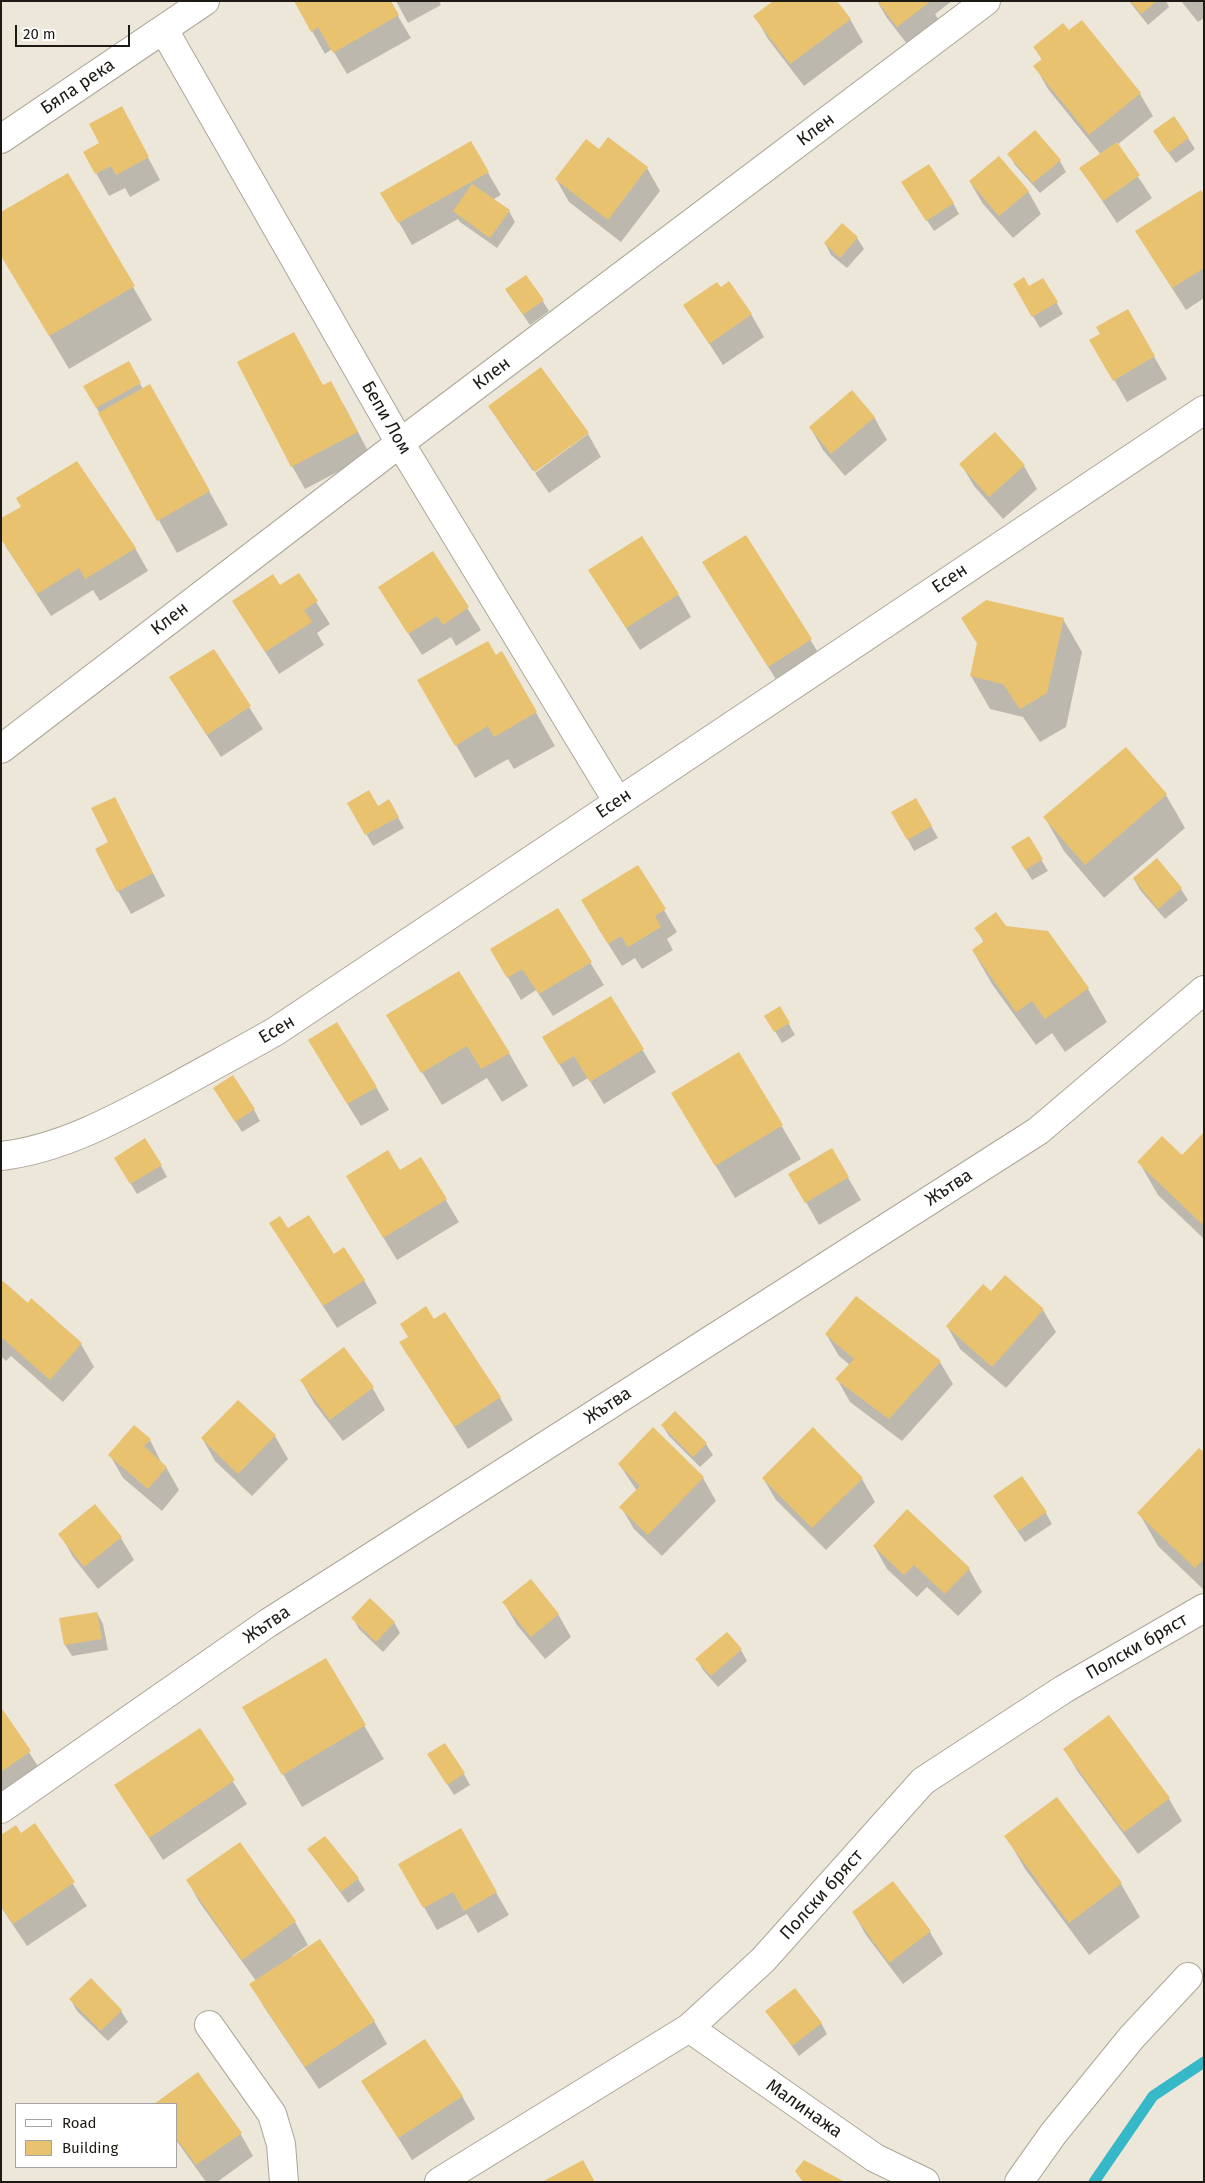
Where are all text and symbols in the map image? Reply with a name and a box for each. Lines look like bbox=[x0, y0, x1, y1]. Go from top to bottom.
scale bar bbox=[18, 15, 132, 47]
text: 20 m bbox=[23, 25, 56, 43]
street label: Бяла река bbox=[37, 54, 119, 120]
street label: Клен bbox=[793, 109, 839, 151]
street label: Клен bbox=[469, 353, 515, 395]
street label: Бепи Лом bbox=[356, 378, 416, 458]
street label: Есен bbox=[928, 559, 972, 599]
street label: Клен bbox=[147, 598, 193, 640]
street label: Есен bbox=[592, 784, 636, 824]
street label: Есен bbox=[255, 1011, 299, 1049]
street label: Жътва bbox=[921, 1165, 977, 1211]
street label: Жътва bbox=[580, 1383, 636, 1429]
street label: Жътва bbox=[239, 1602, 295, 1648]
street label: Полски бряст bbox=[1082, 1609, 1192, 1685]
street label: Полски бряст bbox=[776, 1845, 868, 1945]
street label: Малинажа bbox=[762, 2075, 846, 2143]
legend bbox=[15, 2103, 178, 2168]
text: Road bbox=[62, 2114, 97, 2132]
text: Building bbox=[62, 2139, 118, 2157]

